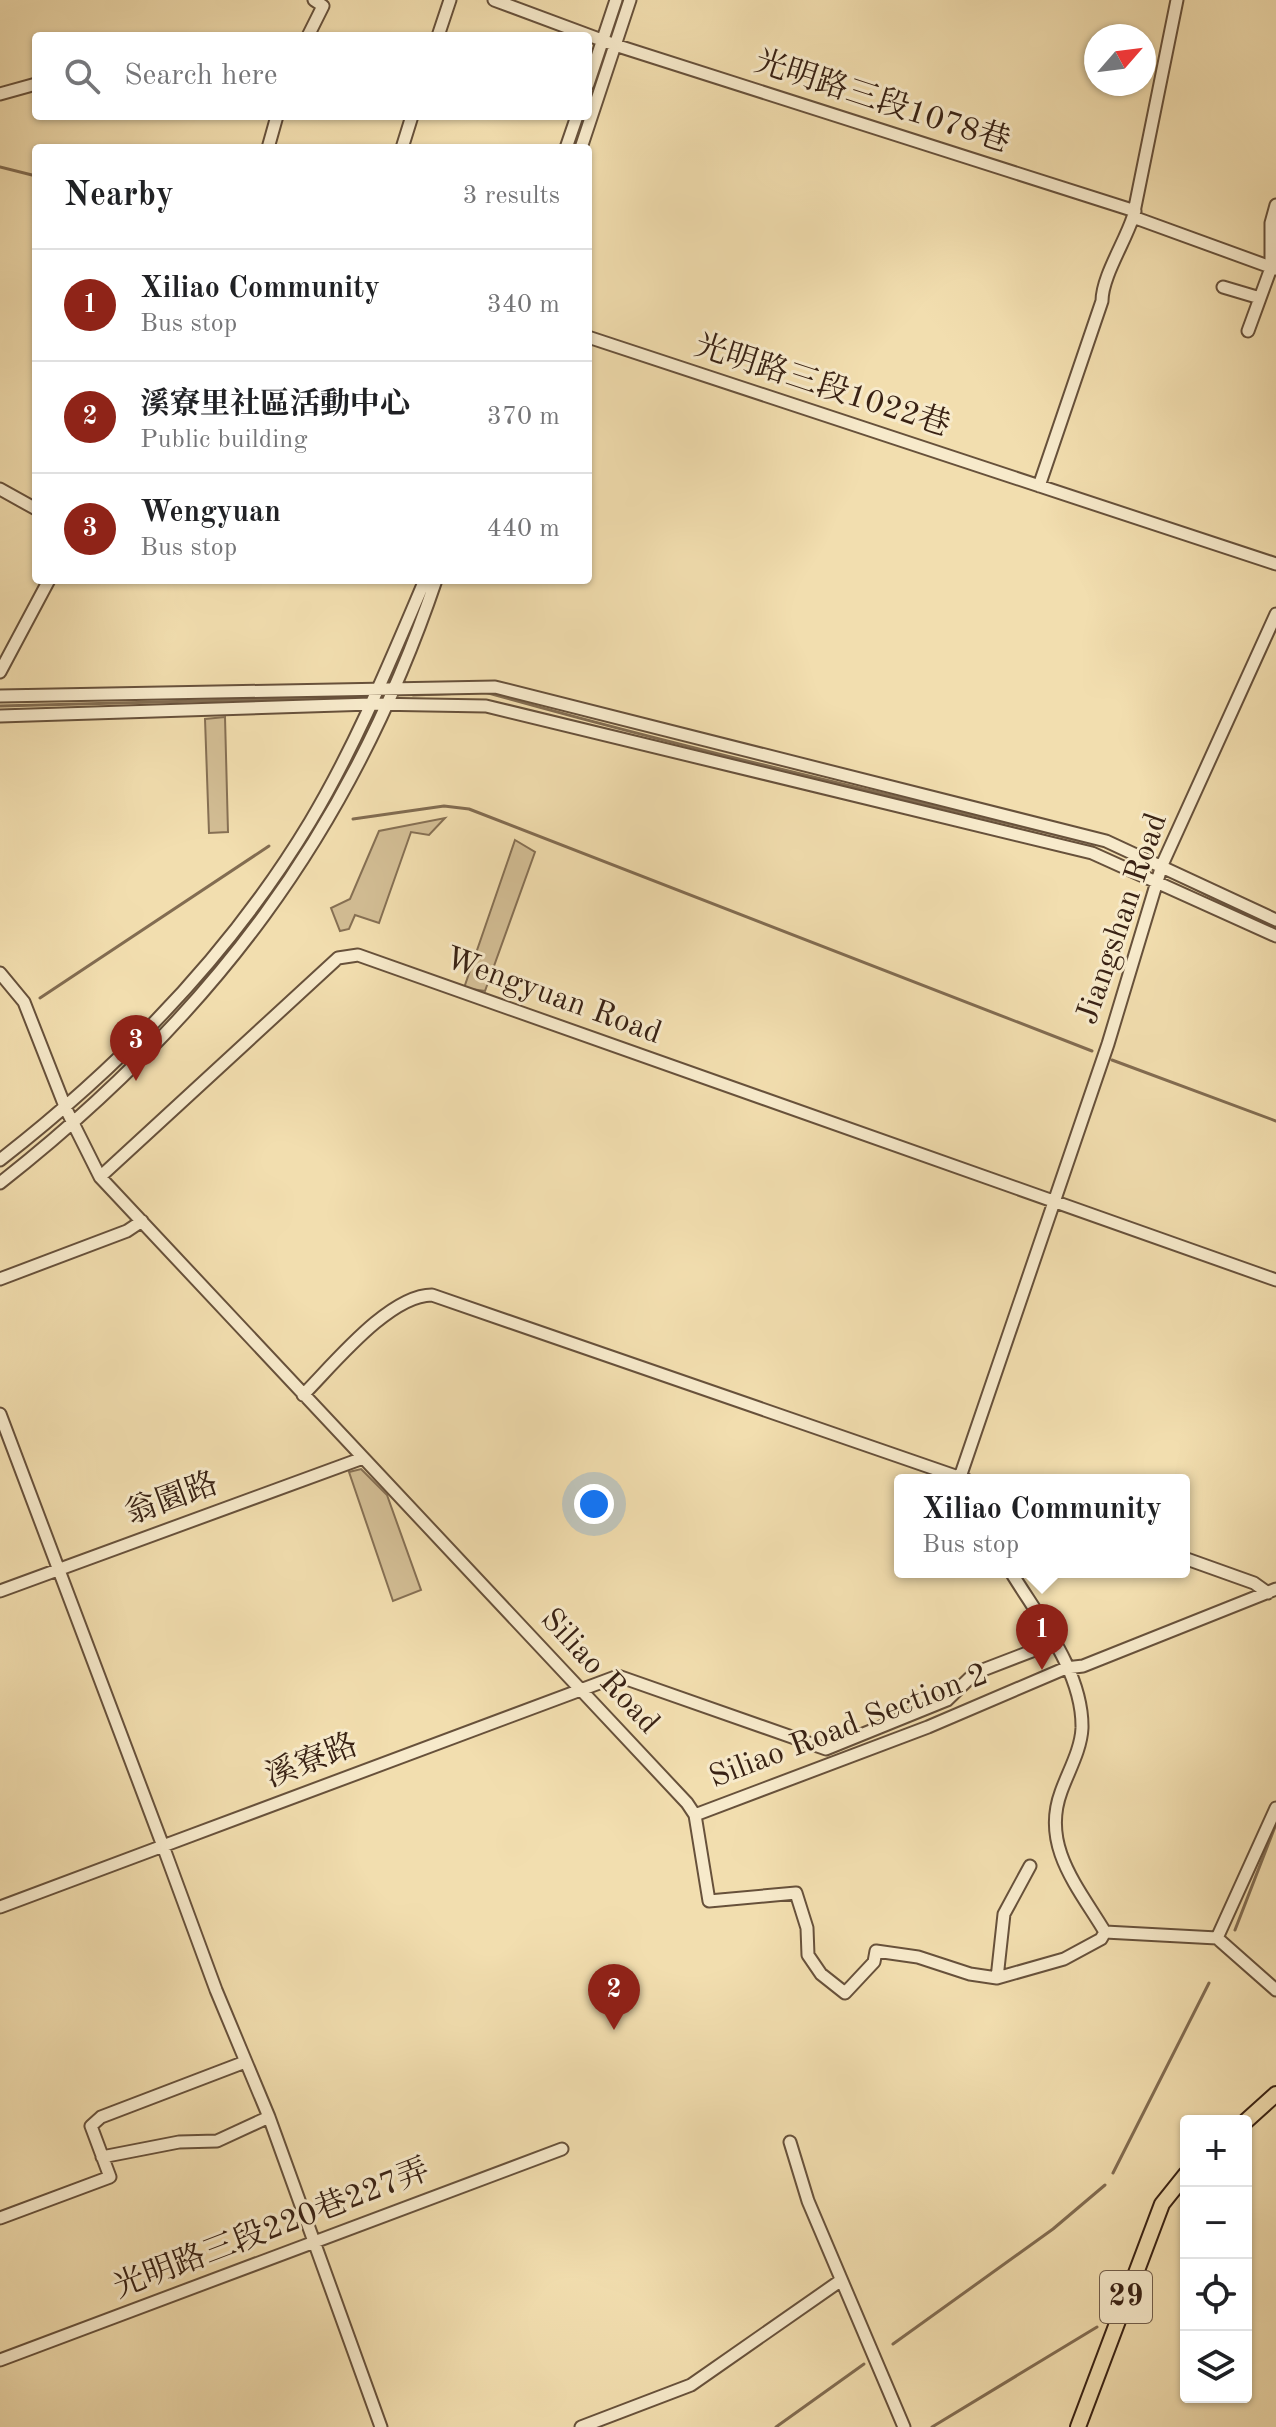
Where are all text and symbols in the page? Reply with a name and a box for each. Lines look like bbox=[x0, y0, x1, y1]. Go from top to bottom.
north arrow bbox=[1084, 24, 1156, 96]
search box bbox=[32, 32, 592, 120]
street label: 光明路三段1078巷 bbox=[750, 44, 1014, 159]
icon: search bbox=[60, 54, 104, 98]
text: Search here bbox=[124, 61, 278, 91]
text: Nearby bbox=[64, 179, 174, 213]
text: 3 results bbox=[462, 183, 560, 209]
text: Xiliao Community bbox=[140, 274, 380, 304]
text: 1 bbox=[82, 292, 98, 318]
text: 340 m bbox=[487, 292, 560, 318]
text: Bus stop bbox=[140, 311, 237, 337]
street label: 光明路三段1022巷 bbox=[690, 328, 954, 443]
text: 溪寮里社區活動中心 bbox=[140, 390, 410, 420]
text: 2 bbox=[82, 404, 98, 430]
text: 370 m bbox=[487, 404, 560, 430]
text: Public building bbox=[140, 427, 307, 453]
text: Wengyuan bbox=[140, 498, 281, 528]
text: 3 bbox=[82, 516, 98, 542]
text: 440 m bbox=[487, 516, 560, 542]
text: Bus stop bbox=[140, 535, 237, 561]
street label: Jiangshan Road bbox=[1072, 809, 1174, 1029]
street label: Wengyuan Road bbox=[441, 943, 665, 1051]
pin: 3 bbox=[110, 1015, 162, 1081]
street label: 翁園路 bbox=[120, 1465, 223, 1531]
popup bbox=[894, 1474, 1190, 1578]
your location bbox=[574, 1484, 614, 1524]
text: Xiliao Community bbox=[922, 1495, 1162, 1525]
text: Bus stop bbox=[922, 1532, 1019, 1558]
street label: Siliao Road bbox=[534, 1603, 664, 1741]
pin: 1 bbox=[1016, 1604, 1068, 1670]
street label: Siliao Road Section 2 bbox=[705, 1659, 993, 1795]
street label: 溪寮路 bbox=[260, 1726, 363, 1794]
pin: 2 bbox=[588, 1964, 640, 2030]
map controls bbox=[1180, 2115, 1252, 2403]
button: + bbox=[1180, 2115, 1252, 2187]
street label: 光明路三段220巷227弄 bbox=[109, 2152, 434, 2305]
button: − bbox=[1180, 2187, 1252, 2259]
button: locate bbox=[1180, 2259, 1252, 2331]
road number: 29 bbox=[1100, 2271, 1152, 2323]
button: layers bbox=[1180, 2331, 1252, 2403]

